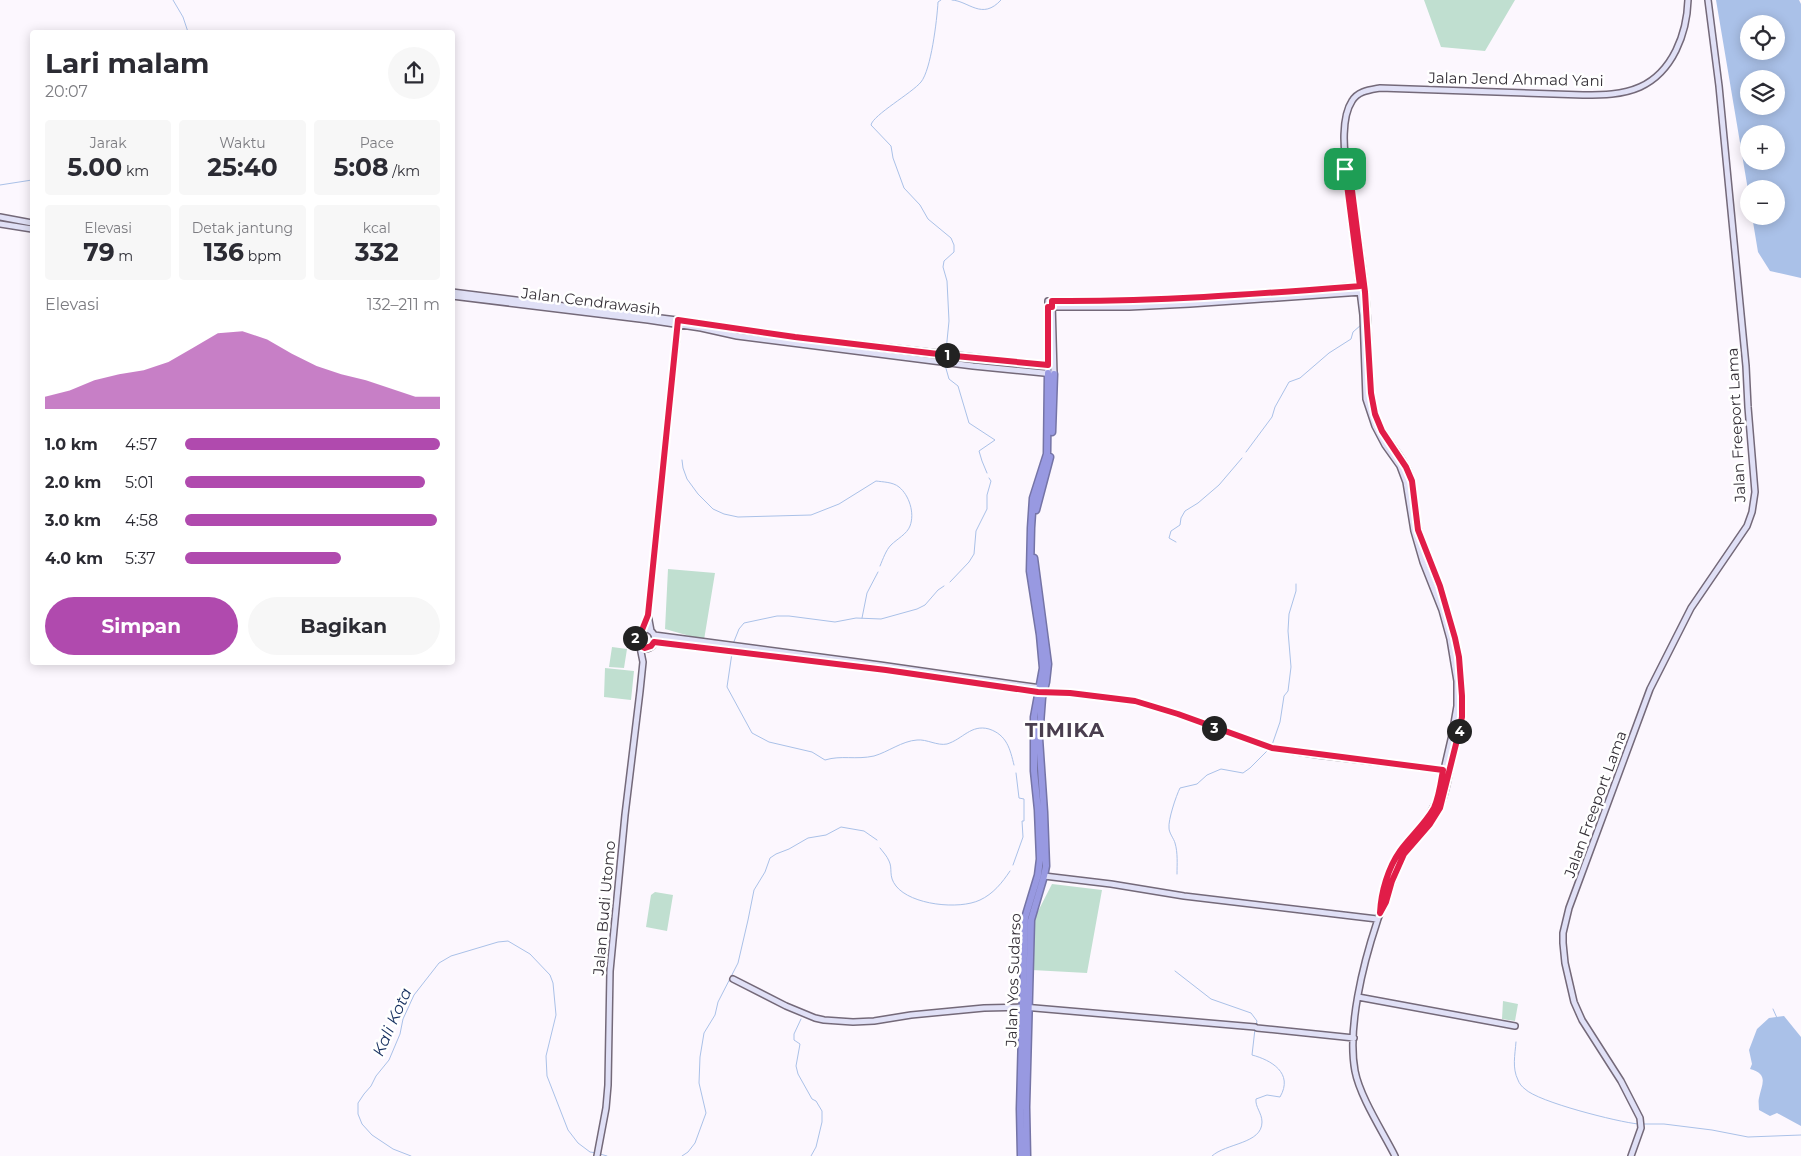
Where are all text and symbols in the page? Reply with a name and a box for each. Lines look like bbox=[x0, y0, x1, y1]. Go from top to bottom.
map controls bbox=[1740, 15, 1785, 225]
button: locate bbox=[1740, 15, 1785, 60]
text: Lari malam bbox=[45, 46, 209, 80]
button: share bbox=[388, 47, 440, 99]
street label: Jalan Jend Ahmad Yani bbox=[1427, 68, 1604, 90]
button: layers bbox=[1740, 70, 1785, 115]
text: 20:07 bbox=[45, 82, 88, 101]
button: + bbox=[1740, 125, 1785, 170]
text: Jarak bbox=[90, 134, 127, 152]
text: Waktu bbox=[219, 134, 266, 152]
text: Pace bbox=[360, 134, 394, 152]
pin bbox=[1324, 148, 1366, 190]
text: 5.00 bbox=[67, 152, 122, 182]
text: 25:40 bbox=[207, 152, 278, 182]
text: 5:08 bbox=[334, 152, 389, 182]
icon: arrive bbox=[1331, 155, 1359, 183]
text: km bbox=[122, 162, 149, 180]
text: /km bbox=[389, 162, 420, 180]
button: − bbox=[1740, 180, 1785, 225]
text: Elevasi bbox=[84, 219, 132, 237]
text: Detak jantung bbox=[192, 219, 293, 237]
text: kcal bbox=[363, 219, 391, 237]
text: 79 bbox=[83, 237, 115, 267]
text: 136 bbox=[203, 237, 244, 267]
text: 332 bbox=[355, 237, 399, 267]
text: m bbox=[115, 247, 133, 265]
text: bpm bbox=[244, 247, 282, 265]
street label: Jalan Cendrawasih bbox=[519, 283, 662, 319]
text: Elevasi bbox=[45, 295, 99, 314]
text: 132–211 m bbox=[367, 295, 440, 314]
pin: 1 bbox=[934, 342, 960, 368]
text: 1 bbox=[945, 346, 950, 364]
street label: Jalan Freeport Lama bbox=[1722, 347, 1750, 504]
text: 1.0 km bbox=[45, 435, 98, 454]
text: 4:57 bbox=[125, 435, 157, 454]
text: 2.0 km bbox=[45, 473, 101, 492]
text: 5:01 bbox=[125, 473, 154, 492]
text: 3.0 km bbox=[45, 511, 101, 530]
text: 4:58 bbox=[125, 511, 158, 530]
text: 4.0 km bbox=[45, 549, 103, 568]
text: 5:37 bbox=[125, 549, 156, 568]
button: Simpan bbox=[45, 597, 238, 655]
button: Bagikan bbox=[248, 597, 440, 655]
pin: 2 bbox=[622, 626, 648, 650]
text: 2 bbox=[631, 629, 640, 647]
pin: 3 bbox=[1202, 716, 1226, 740]
district label: TIMIKA bbox=[1025, 718, 1105, 742]
pin: 4 bbox=[1446, 718, 1472, 744]
text: 3 bbox=[1210, 719, 1219, 737]
text: 4 bbox=[1455, 722, 1464, 740]
street label: Jalan Freeport Lama bbox=[1559, 728, 1630, 881]
street label: Jalan Budi Utomo bbox=[589, 840, 619, 977]
street label: Jalan Yos Sudarso bbox=[1001, 913, 1025, 1048]
water label: Kali Kota bbox=[369, 985, 416, 1059]

